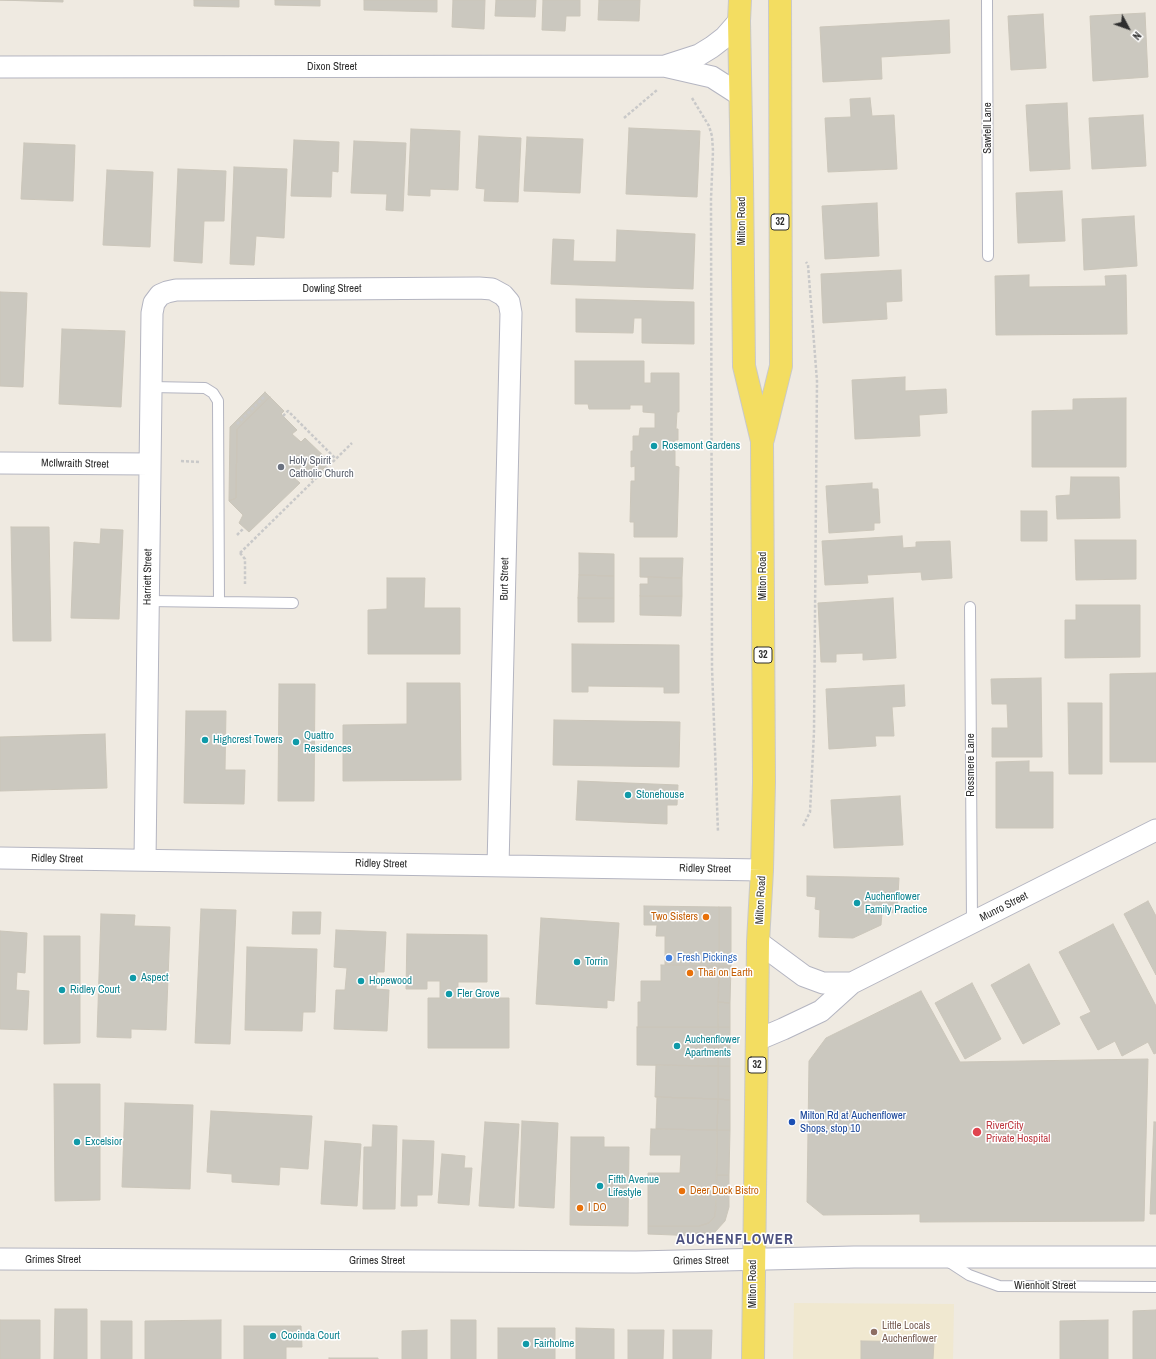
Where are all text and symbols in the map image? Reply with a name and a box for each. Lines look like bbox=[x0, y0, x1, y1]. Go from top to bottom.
north arrow bbox=[1108, 8, 1148, 48]
text: N bbox=[1130, 29, 1144, 43]
street label: Dixon Street bbox=[307, 60, 357, 74]
street label: Sawtell Lane bbox=[981, 102, 995, 154]
street label: Milton Road bbox=[735, 197, 749, 245]
road number: 32 bbox=[771, 214, 789, 230]
street label: Dowling Street bbox=[302, 282, 362, 296]
place label: Rosemont Gardens bbox=[662, 439, 740, 453]
marker: Rosemont Gardens bbox=[649, 441, 659, 451]
place label: Holy Spirit Catholic Church bbox=[289, 454, 354, 480]
street label: McIlwraith Street bbox=[41, 457, 109, 471]
marker: Holy Spirit Catholic Church bbox=[276, 462, 286, 472]
street label: Harriett Street bbox=[141, 549, 155, 605]
street label: Milton Road bbox=[756, 552, 770, 600]
street label: Burt Street bbox=[498, 557, 512, 601]
road number: 32 bbox=[754, 647, 772, 663]
place label: Quattro Residences bbox=[304, 729, 352, 755]
place label: Highcrest Towers bbox=[213, 733, 283, 747]
street label: Rossmere Lane bbox=[964, 733, 978, 797]
marker: Highcrest Towers bbox=[200, 735, 210, 745]
marker: Quattro Residences bbox=[291, 737, 301, 747]
place label: Stonehouse bbox=[636, 788, 684, 802]
marker: Stonehouse bbox=[623, 790, 633, 800]
street label: Ridley Street bbox=[31, 852, 83, 866]
street label: Ridley Street bbox=[355, 857, 407, 871]
street label: Ridley Street bbox=[679, 862, 731, 876]
street label: Milton Road bbox=[753, 875, 769, 925]
street label: Munro Street bbox=[978, 889, 1030, 925]
place label: Auchenflower Family Practice bbox=[865, 890, 927, 916]
marker: Auchenflower Family Practice bbox=[852, 898, 862, 908]
place label: Two Sisters bbox=[651, 910, 698, 924]
marker: Two Sisters bbox=[701, 912, 711, 922]
place label: Fresh Pickings bbox=[677, 951, 737, 965]
marker: Fresh Pickings bbox=[664, 953, 674, 963]
place label: Torrin bbox=[585, 955, 608, 969]
marker: Torrin bbox=[572, 957, 582, 967]
place label: Thai on Earth bbox=[698, 966, 753, 980]
marker: Thai on Earth bbox=[685, 968, 695, 978]
place label: Aspect bbox=[141, 971, 169, 985]
marker: Aspect bbox=[128, 973, 138, 983]
place label: Hopewood bbox=[369, 974, 412, 988]
marker: Hopewood bbox=[356, 976, 366, 986]
place label: Ridley Court bbox=[70, 983, 120, 997]
marker: Ridley Court bbox=[57, 985, 67, 995]
place label: Fler Grove bbox=[457, 987, 500, 1001]
marker: Fler Grove bbox=[444, 989, 454, 999]
place label: Auchenflower Apartments bbox=[685, 1033, 740, 1059]
marker: Auchenflower Apartments bbox=[672, 1041, 682, 1051]
road number: 32 bbox=[748, 1057, 766, 1073]
place label: Milton Rd at Auchenflower Shops, stop 10 bbox=[800, 1109, 906, 1135]
marker: Milton Rd at Auchenflower Shops, stop 10 bbox=[787, 1117, 797, 1127]
place label: RiverCity Private Hospital bbox=[986, 1119, 1050, 1145]
marker: RiverCity Private Hospital bbox=[971, 1126, 983, 1138]
place label: Excelsior bbox=[85, 1135, 122, 1149]
marker: Excelsior bbox=[72, 1137, 82, 1147]
place label: Fifth Avenue Lifestyle bbox=[608, 1173, 659, 1199]
marker: Fifth Avenue Lifestyle bbox=[595, 1181, 605, 1191]
place label: Deer Duck Bistro bbox=[690, 1184, 759, 1198]
marker: Deer Duck Bistro bbox=[677, 1186, 687, 1196]
place label: I DO bbox=[588, 1201, 607, 1215]
marker: I DO bbox=[575, 1203, 585, 1213]
district label: AUCHENFLOWER bbox=[676, 1231, 794, 1249]
street label: Grimes Street bbox=[25, 1253, 81, 1267]
street label: Grimes Street bbox=[349, 1254, 405, 1268]
street label: Grimes Street bbox=[673, 1254, 729, 1268]
street label: Milton Road bbox=[746, 1260, 760, 1308]
street label: Wienholt Street bbox=[1014, 1279, 1076, 1293]
place label: Little Locals Auchenflower bbox=[882, 1319, 937, 1345]
marker: Little Locals Auchenflower bbox=[869, 1327, 879, 1337]
place label: Cooinda Court bbox=[281, 1329, 340, 1343]
marker: Cooinda Court bbox=[268, 1331, 278, 1341]
place label: Fairholme bbox=[534, 1337, 574, 1351]
marker: Fairholme bbox=[521, 1339, 531, 1349]

